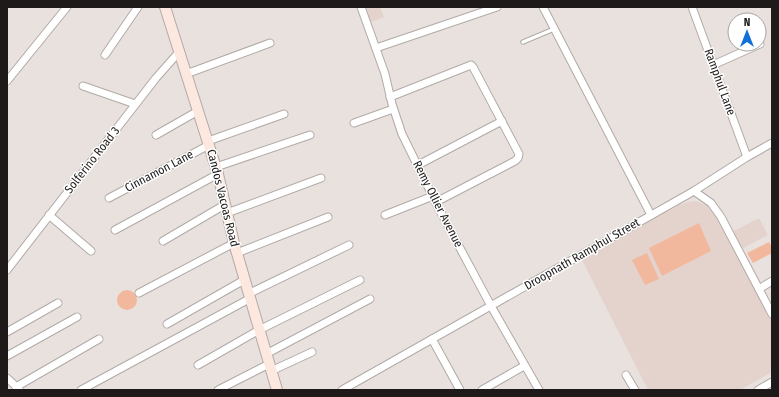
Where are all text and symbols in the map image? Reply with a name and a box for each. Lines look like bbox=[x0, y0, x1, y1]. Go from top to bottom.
north arrow bbox=[727, 12, 767, 52]
text: N bbox=[744, 16, 750, 29]
street label: Ramphul Lane bbox=[701, 47, 739, 117]
street label: Solferino Road 3 bbox=[62, 124, 122, 196]
street label: Cinnamon Lane bbox=[122, 147, 196, 195]
street label: Candos Vacoas Road bbox=[204, 148, 242, 248]
street label: Remy Ollier Avenue bbox=[410, 158, 466, 250]
street label: Droopnath Ramphul Street bbox=[522, 215, 642, 293]

